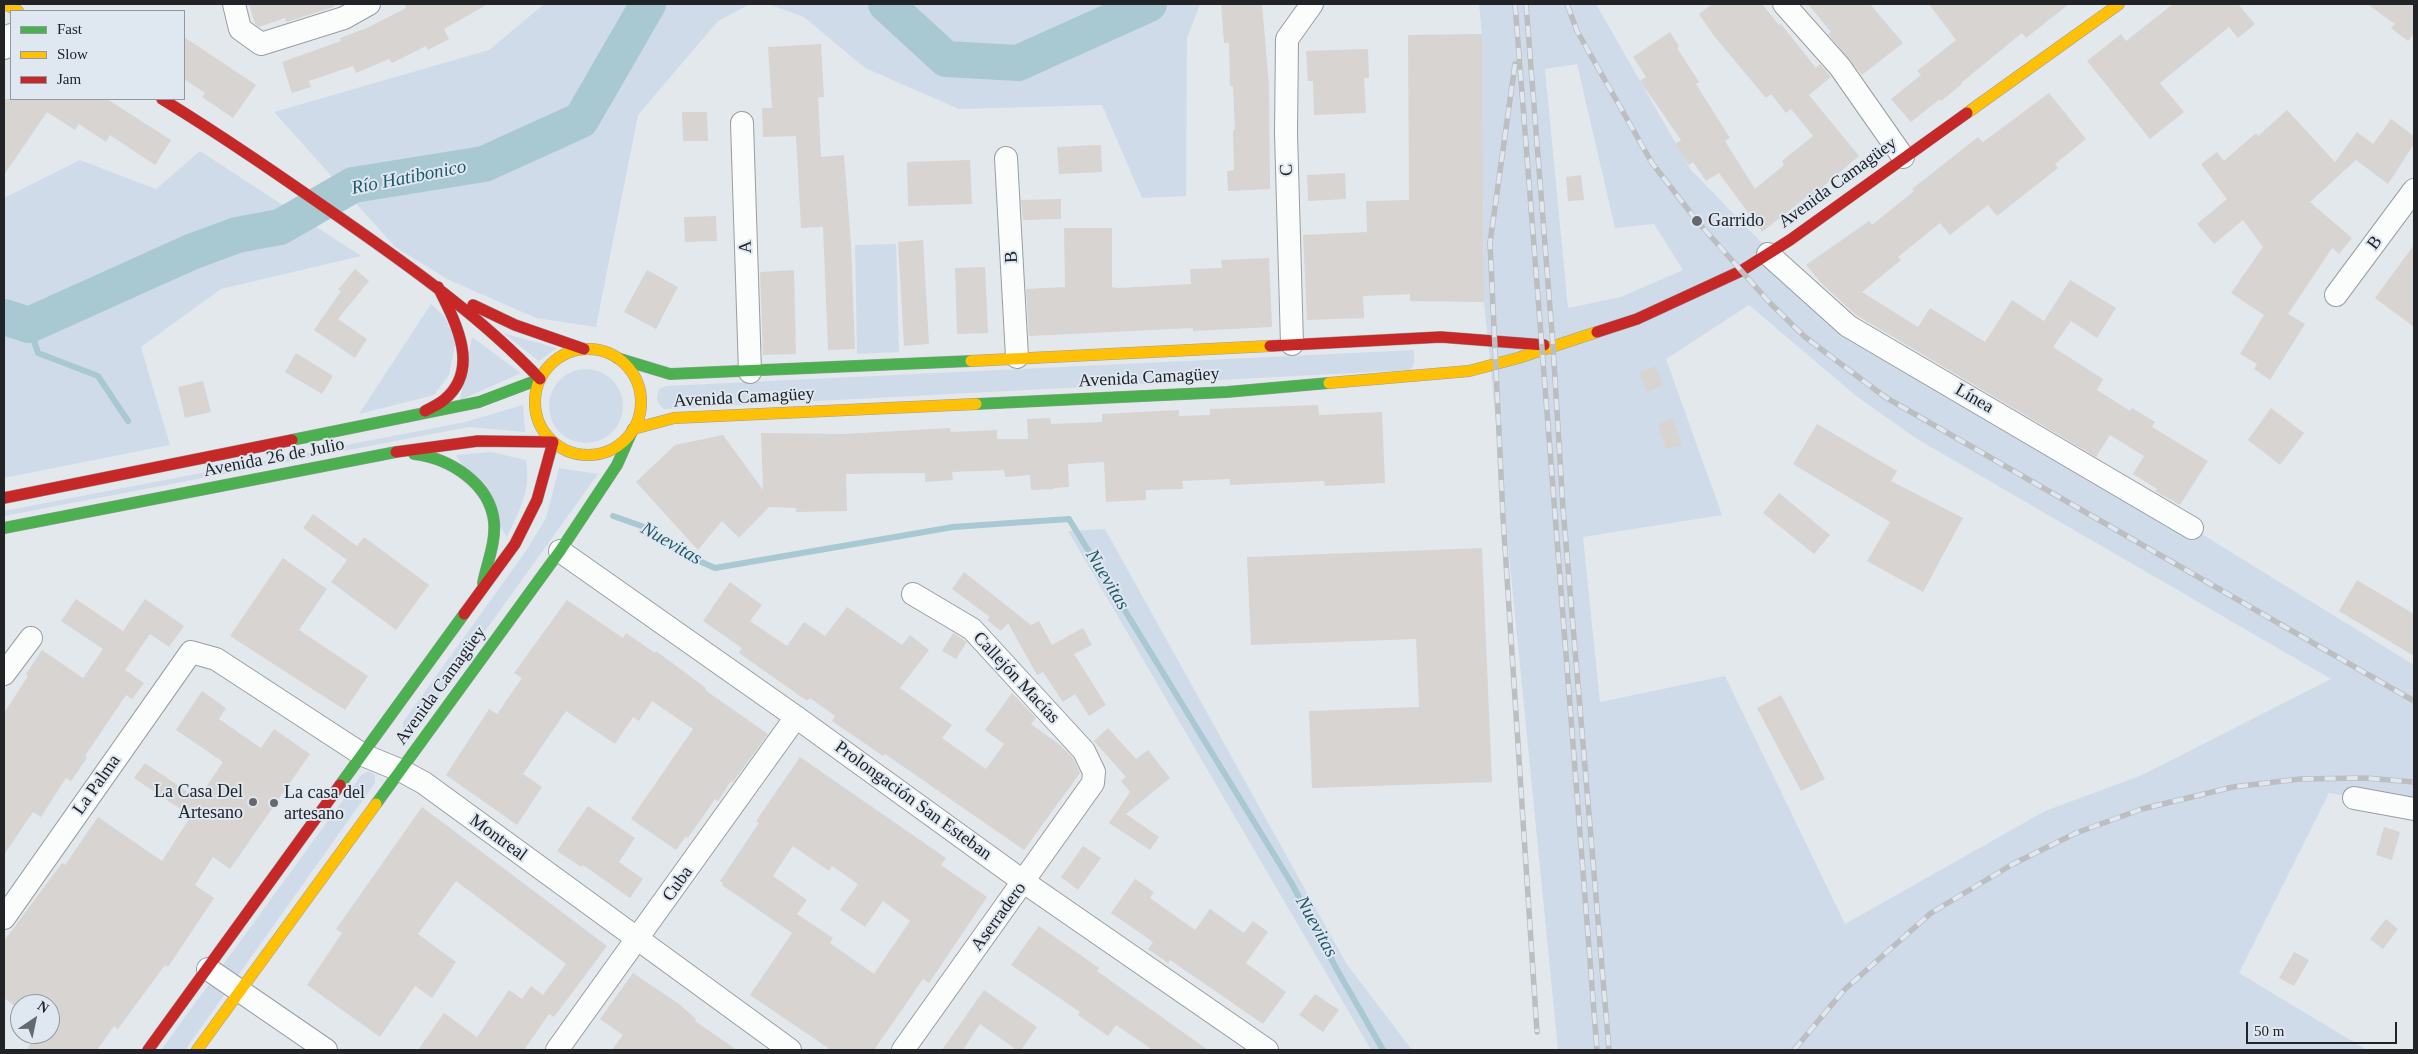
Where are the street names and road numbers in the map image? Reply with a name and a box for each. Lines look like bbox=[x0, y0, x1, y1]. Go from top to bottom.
street label: Avenida Camagüey bbox=[1775, 133, 1901, 233]
street label: C bbox=[1276, 164, 1298, 176]
street label: B bbox=[2363, 232, 2387, 254]
street label: A bbox=[735, 240, 757, 254]
street label: B bbox=[1001, 250, 1023, 264]
street label: Avenida Camagüey bbox=[1078, 364, 1220, 392]
street label: Línea bbox=[1951, 379, 1997, 419]
street label: Avenida Camagüey bbox=[673, 384, 815, 412]
street label: Avenida 26 de Julio bbox=[202, 434, 346, 482]
street label: Avenida Camagüey bbox=[391, 623, 491, 749]
street label: Callejón Macías bbox=[968, 628, 1064, 728]
street label: Prolongación San Esteban bbox=[830, 737, 996, 865]
street label: La Palma bbox=[69, 751, 125, 819]
street label: Montreal bbox=[465, 810, 531, 866]
street label: Cuba bbox=[658, 862, 698, 906]
street label: Aserradero bbox=[967, 878, 1031, 956]

